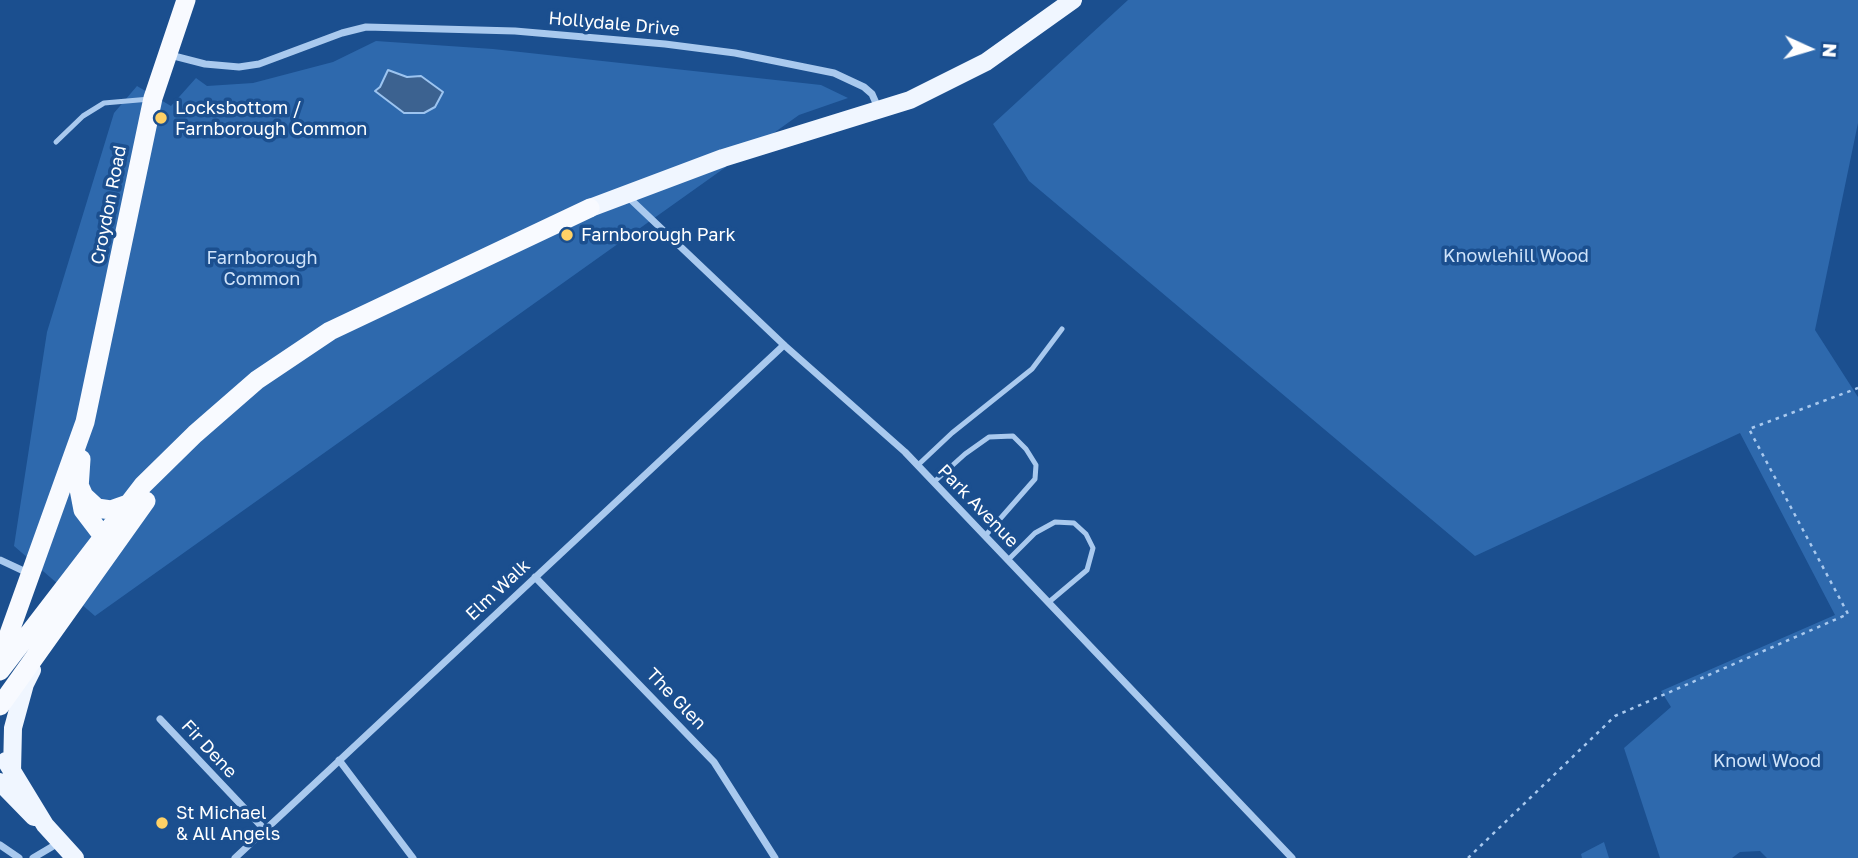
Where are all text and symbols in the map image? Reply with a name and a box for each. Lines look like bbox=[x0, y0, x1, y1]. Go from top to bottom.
street label: Hollydale Drive bbox=[547, 8, 681, 40]
north arrow bbox=[1774, 14, 1844, 84]
text: N bbox=[1818, 42, 1842, 59]
place label: Locksbottom / Farnborough Common bbox=[175, 97, 367, 140]
marker: Locksbottom / Farnborough Common bbox=[153, 110, 169, 126]
street label: Croydon Road bbox=[87, 144, 131, 266]
place label: Farnborough Park bbox=[581, 224, 736, 246]
marker: Farnborough Park bbox=[559, 227, 575, 243]
park label: Knowlehill Wood bbox=[1443, 245, 1589, 267]
park label: Farnborough Common bbox=[206, 247, 318, 290]
street label: Park Avenue bbox=[933, 460, 1023, 552]
street label: Elm Walk bbox=[461, 555, 535, 625]
street label: The Glen bbox=[642, 664, 710, 734]
street label: Fir Dene bbox=[177, 715, 241, 783]
park label: Knowl Wood bbox=[1713, 750, 1821, 772]
place label: St Michael & All Angels bbox=[176, 802, 280, 844]
marker: St Michael & All Angels bbox=[154, 815, 170, 831]

